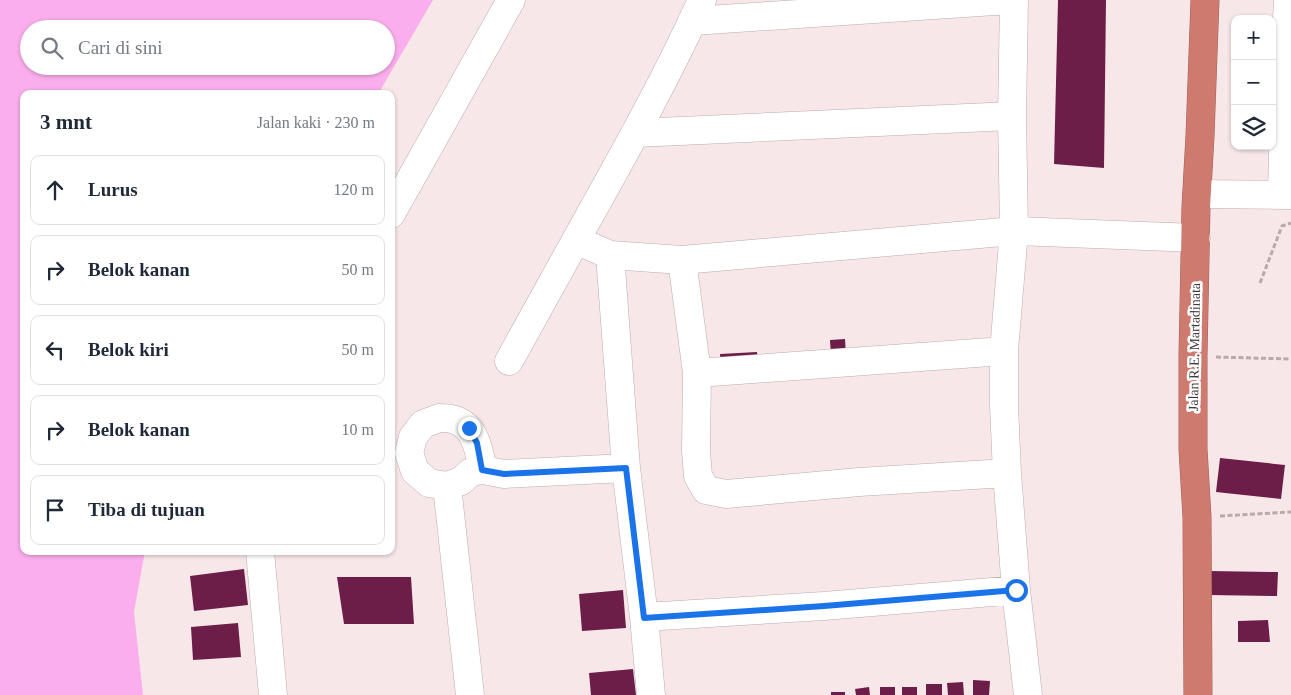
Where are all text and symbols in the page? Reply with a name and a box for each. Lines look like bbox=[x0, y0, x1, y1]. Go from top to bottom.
map controls bbox=[1231, 15, 1276, 150]
button: + bbox=[1231, 15, 1276, 60]
search box bbox=[20, 20, 395, 75]
icon: search bbox=[38, 34, 66, 62]
text: Cari di sini bbox=[78, 37, 162, 58]
button: − bbox=[1231, 60, 1276, 105]
button: layers bbox=[1231, 105, 1276, 150]
text: 3 mnt bbox=[40, 110, 92, 134]
text: Jalan kaki · 230 m bbox=[257, 114, 375, 131]
icon: ahead bbox=[41, 176, 69, 204]
text: Lurus bbox=[88, 179, 138, 200]
text: 120 m bbox=[334, 181, 374, 198]
icon: right bbox=[41, 256, 69, 284]
text: Belok kanan bbox=[88, 259, 190, 280]
text: 50 m bbox=[342, 261, 374, 278]
street label: Jalan R.E. Martadinata bbox=[1186, 282, 1203, 411]
icon: left bbox=[41, 336, 69, 364]
text: Belok kiri bbox=[88, 339, 169, 360]
text: 50 m bbox=[342, 341, 374, 358]
icon: right bbox=[41, 416, 69, 444]
route end bbox=[458, 417, 481, 440]
text: Belok kanan bbox=[88, 419, 190, 440]
text: 10 m bbox=[342, 421, 374, 438]
icon: arrive bbox=[41, 496, 69, 524]
text: Tiba di tujuan bbox=[88, 499, 205, 520]
route start bbox=[1005, 579, 1028, 602]

